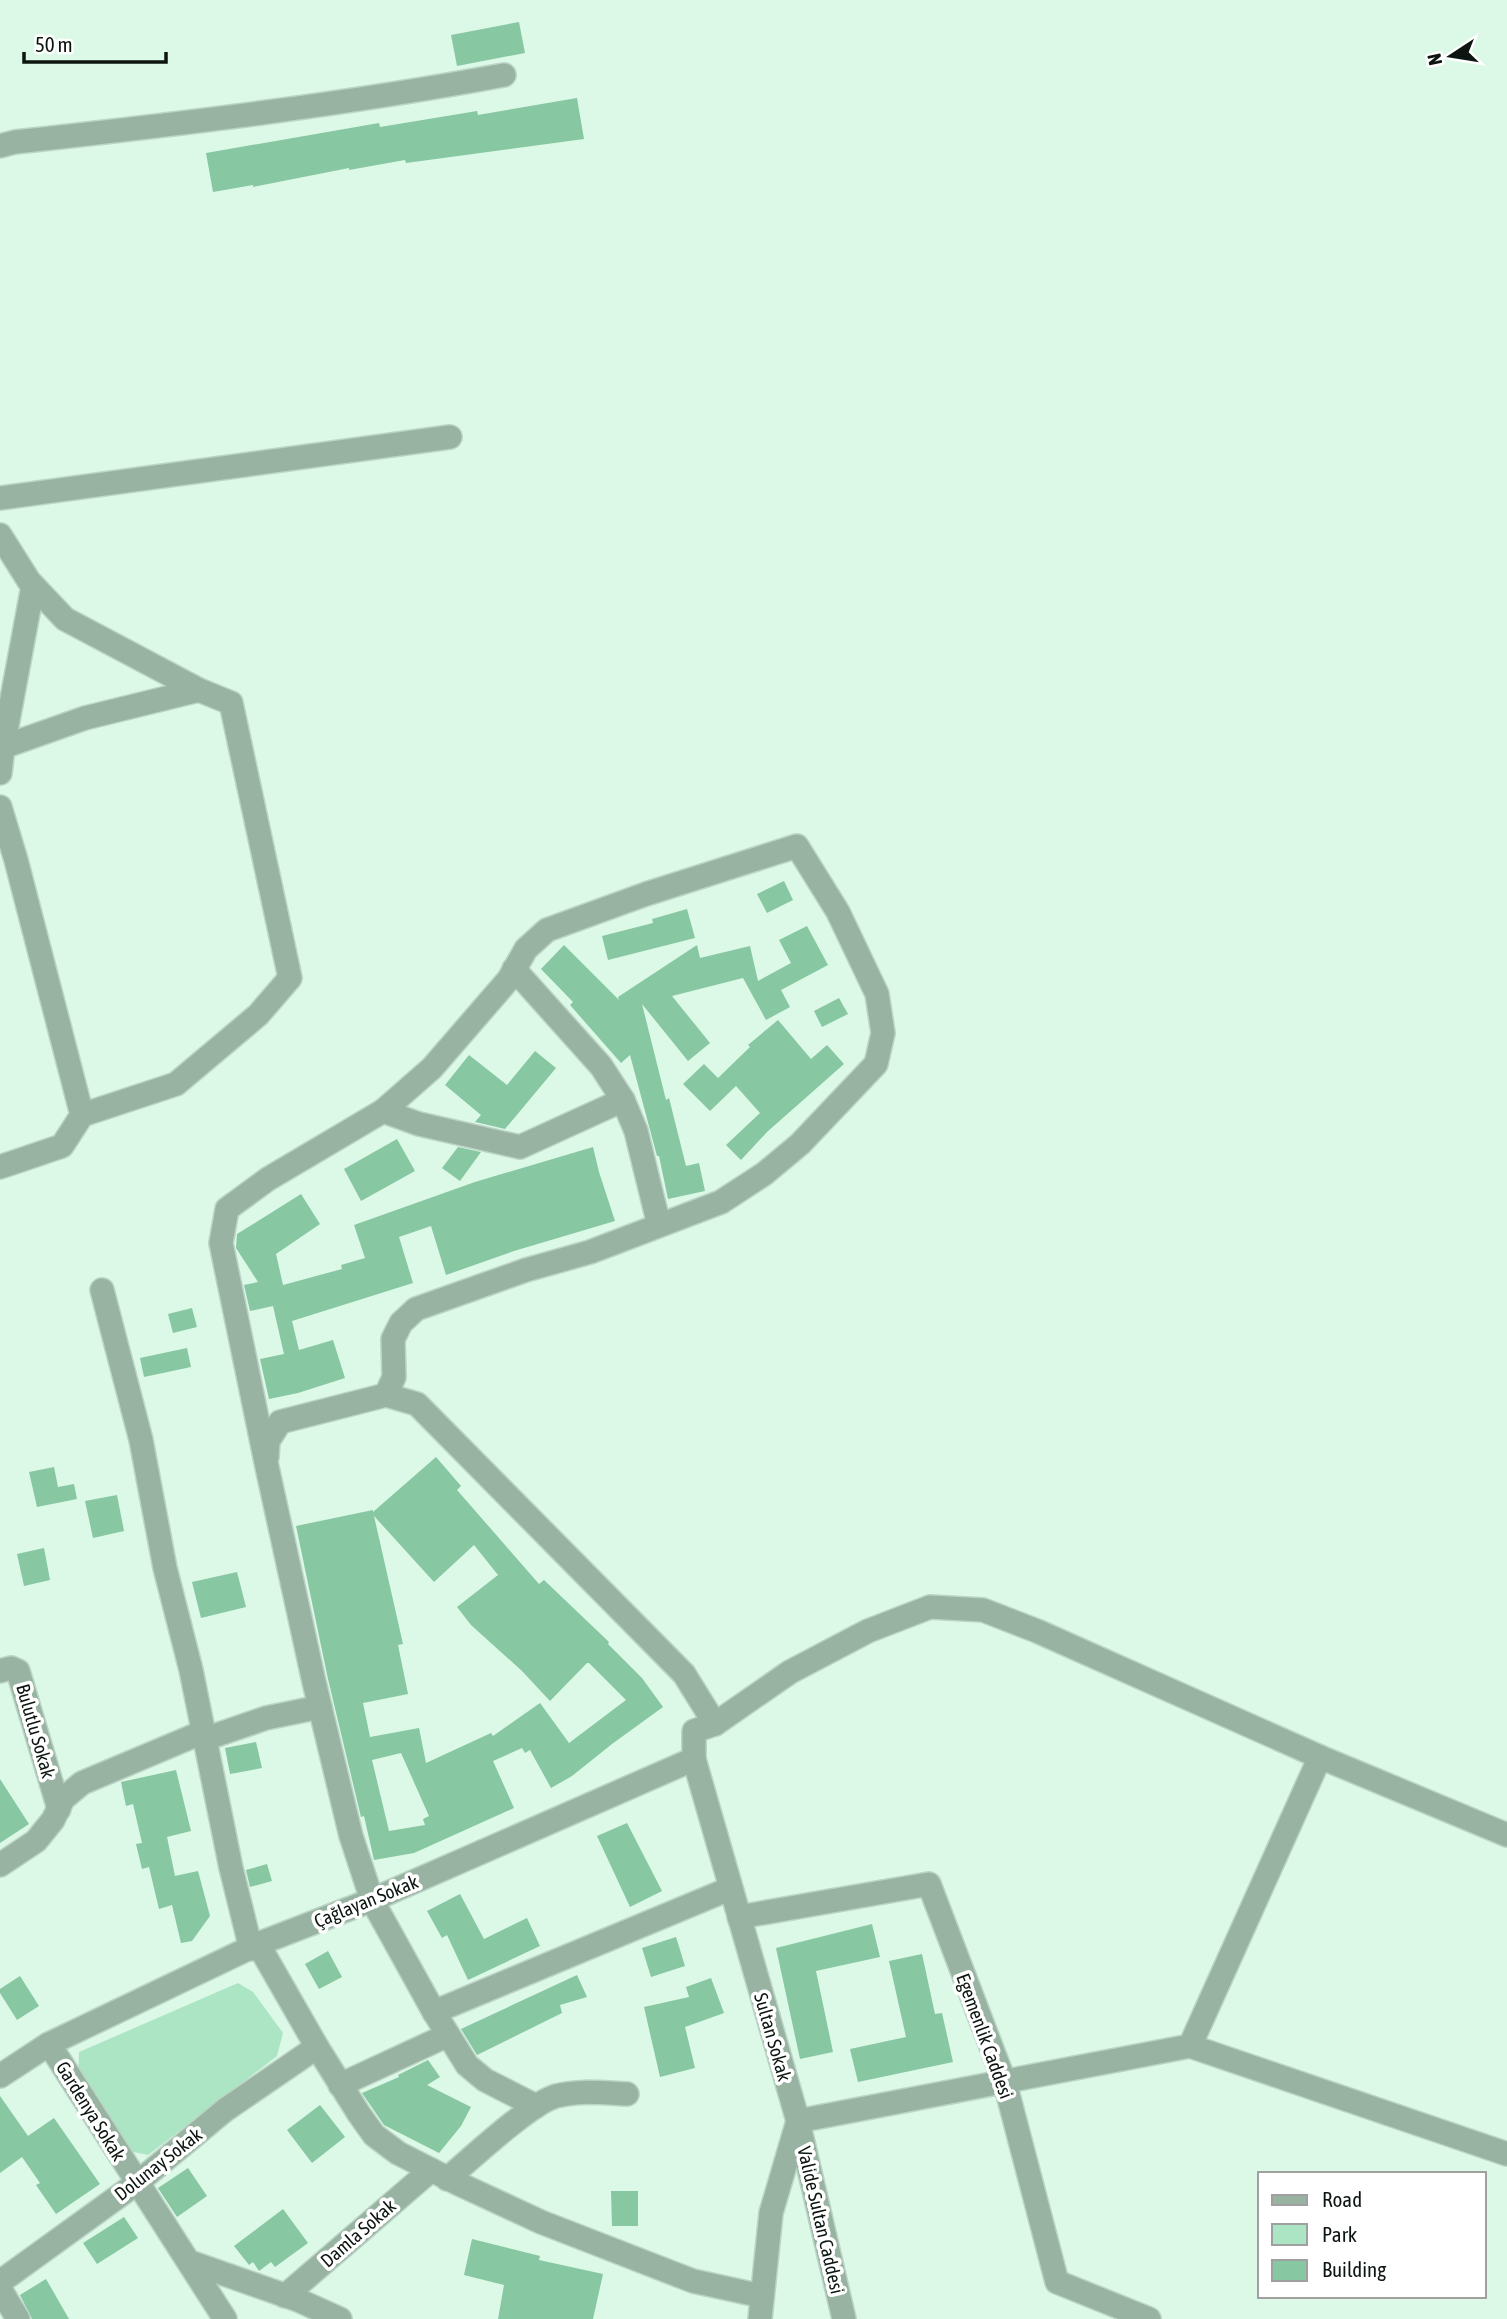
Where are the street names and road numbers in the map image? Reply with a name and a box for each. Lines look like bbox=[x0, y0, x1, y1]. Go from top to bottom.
street label: Bulutlu Sokak bbox=[12, 1681, 60, 1781]
street label: Çağlayan Sokak bbox=[311, 1870, 422, 1932]
street label: Egemenlik Caddesi bbox=[952, 1970, 1018, 2102]
street label: Sultan Sokak bbox=[750, 1990, 796, 2084]
street label: Gardenya Sokak bbox=[52, 2057, 131, 2165]
street label: Dolunay Sokak bbox=[110, 2123, 207, 2205]
street label: Valide Sultan Caddesi bbox=[793, 2144, 849, 2296]
street label: Damla Sokak bbox=[316, 2194, 400, 2272]

